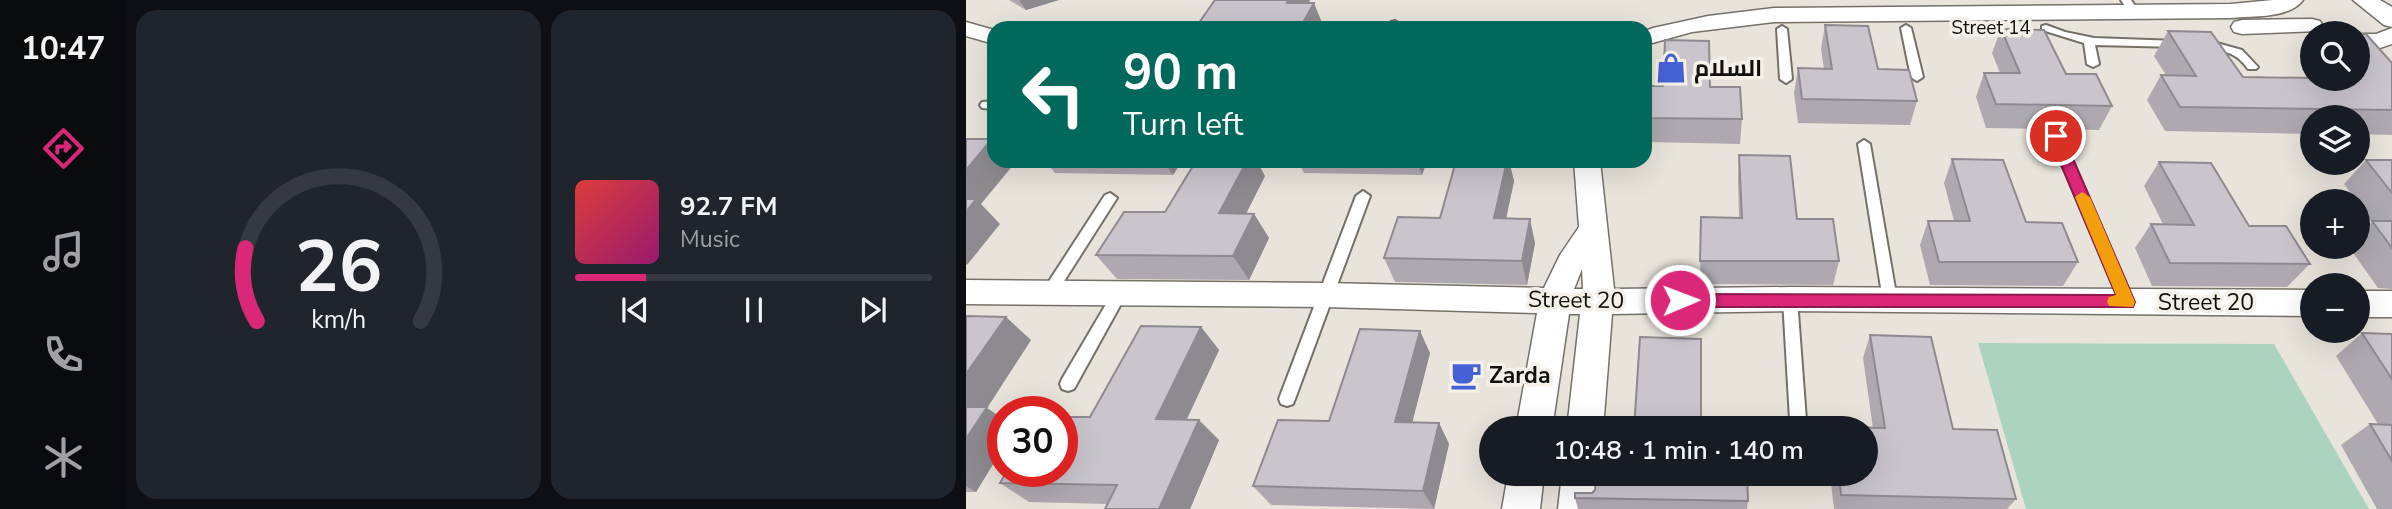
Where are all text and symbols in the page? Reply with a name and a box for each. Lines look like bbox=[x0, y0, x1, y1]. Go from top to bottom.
street label: Street 14 bbox=[1951, 15, 2031, 41]
map controls bbox=[2300, 21, 2370, 343]
button: search bbox=[2300, 21, 2370, 91]
text: 10:47 bbox=[21, 27, 105, 70]
text: 90 m bbox=[1123, 39, 1238, 106]
icon: left bbox=[1008, 49, 1099, 140]
shop icon: السلام bbox=[1654, 51, 1688, 85]
place label: السلام bbox=[1694, 53, 1762, 84]
text: Turn left bbox=[1123, 103, 1243, 146]
button: layers bbox=[2300, 105, 2370, 175]
pin bbox=[2026, 106, 2086, 166]
icon: arrive bbox=[2037, 117, 2075, 155]
icon: directions bbox=[39, 124, 88, 173]
text: 92.7 FM bbox=[680, 189, 777, 224]
button: + bbox=[2300, 189, 2370, 259]
text: 26 bbox=[295, 217, 382, 317]
text: Music bbox=[680, 224, 740, 255]
icon: music bbox=[39, 227, 88, 276]
position arrow bbox=[1643, 263, 1717, 337]
button: − bbox=[2300, 273, 2370, 343]
street label: Street 20 bbox=[1528, 284, 1624, 316]
street label: Street 20 bbox=[2158, 287, 2254, 318]
icon: previous bbox=[616, 291, 654, 329]
icon: pause bbox=[735, 291, 773, 329]
icon: next bbox=[854, 291, 892, 329]
text: km/h bbox=[311, 302, 366, 336]
icon: phone bbox=[39, 330, 88, 379]
cafe icon: Zarda bbox=[1449, 358, 1483, 392]
place label: Zarda bbox=[1489, 360, 1550, 391]
speed limit sign: 30 bbox=[987, 396, 1078, 487]
icon: climate bbox=[39, 433, 88, 482]
text: 10:48 · 1 min · 140 m bbox=[1553, 433, 1804, 468]

